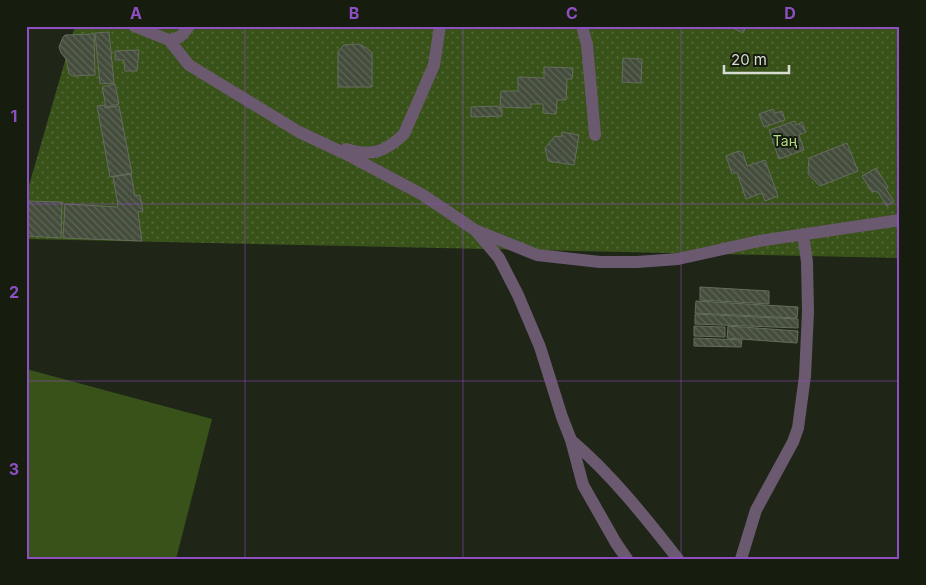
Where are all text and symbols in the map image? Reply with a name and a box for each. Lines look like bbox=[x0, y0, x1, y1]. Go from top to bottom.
text: A bbox=[130, 3, 142, 23]
text: B bbox=[349, 3, 359, 23]
text: C bbox=[566, 3, 578, 23]
text: D bbox=[784, 3, 796, 23]
scale bar bbox=[724, 42, 788, 74]
text: 20 m bbox=[731, 50, 767, 69]
text: 1 bbox=[11, 106, 17, 126]
park label: Таң bbox=[773, 132, 798, 149]
text: 2 bbox=[9, 282, 19, 302]
text: 3 bbox=[9, 459, 19, 479]

